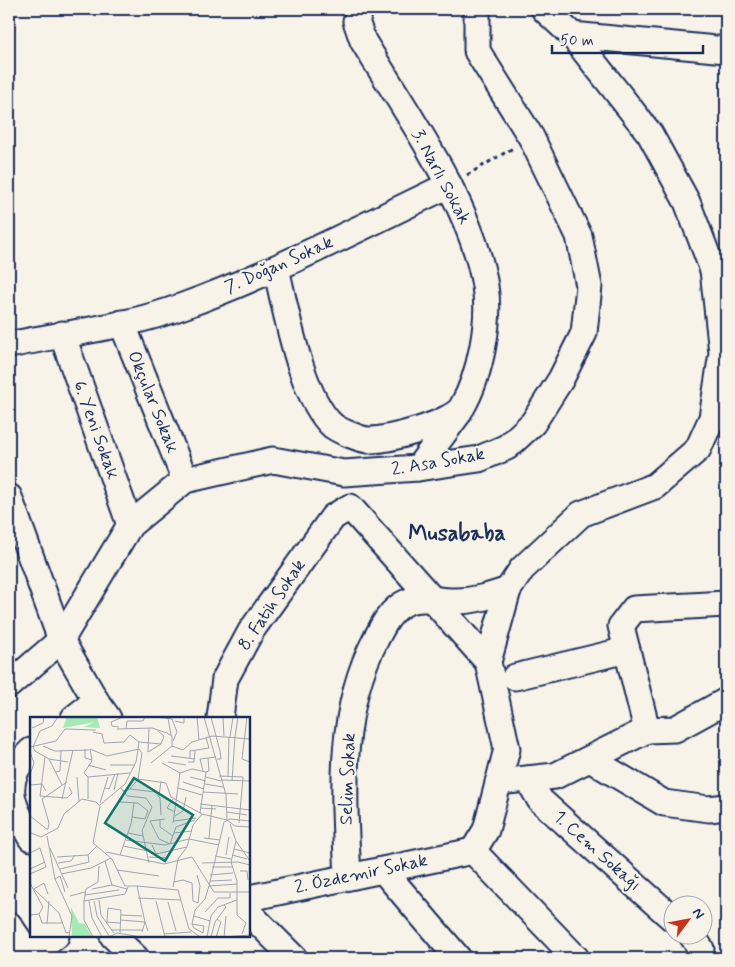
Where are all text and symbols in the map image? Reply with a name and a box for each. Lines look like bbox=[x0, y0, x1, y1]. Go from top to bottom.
scale bar bbox=[552, 22, 704, 54]
text: 50 m bbox=[560, 31, 594, 51]
street label: 3. Narlı Sokak bbox=[406, 125, 476, 229]
street label: 7. Doğan Sokak bbox=[221, 230, 337, 300]
street label: Okçular Sokak bbox=[122, 347, 184, 457]
street label: 6. Yeni Sokak bbox=[67, 377, 125, 483]
street label: 2. Asa Sokak bbox=[390, 442, 486, 482]
district label: Musababa bbox=[408, 520, 506, 548]
street label: 8. Fatih Sokak bbox=[233, 555, 311, 655]
inset map bbox=[30, 717, 250, 937]
street label: Selim Sokak bbox=[334, 732, 362, 826]
street label: 1. Cem Sokağı bbox=[548, 805, 646, 897]
street label: 2. Özdemir Sokak bbox=[292, 848, 430, 900]
north arrow bbox=[662, 894, 712, 944]
text: N bbox=[688, 905, 708, 922]

